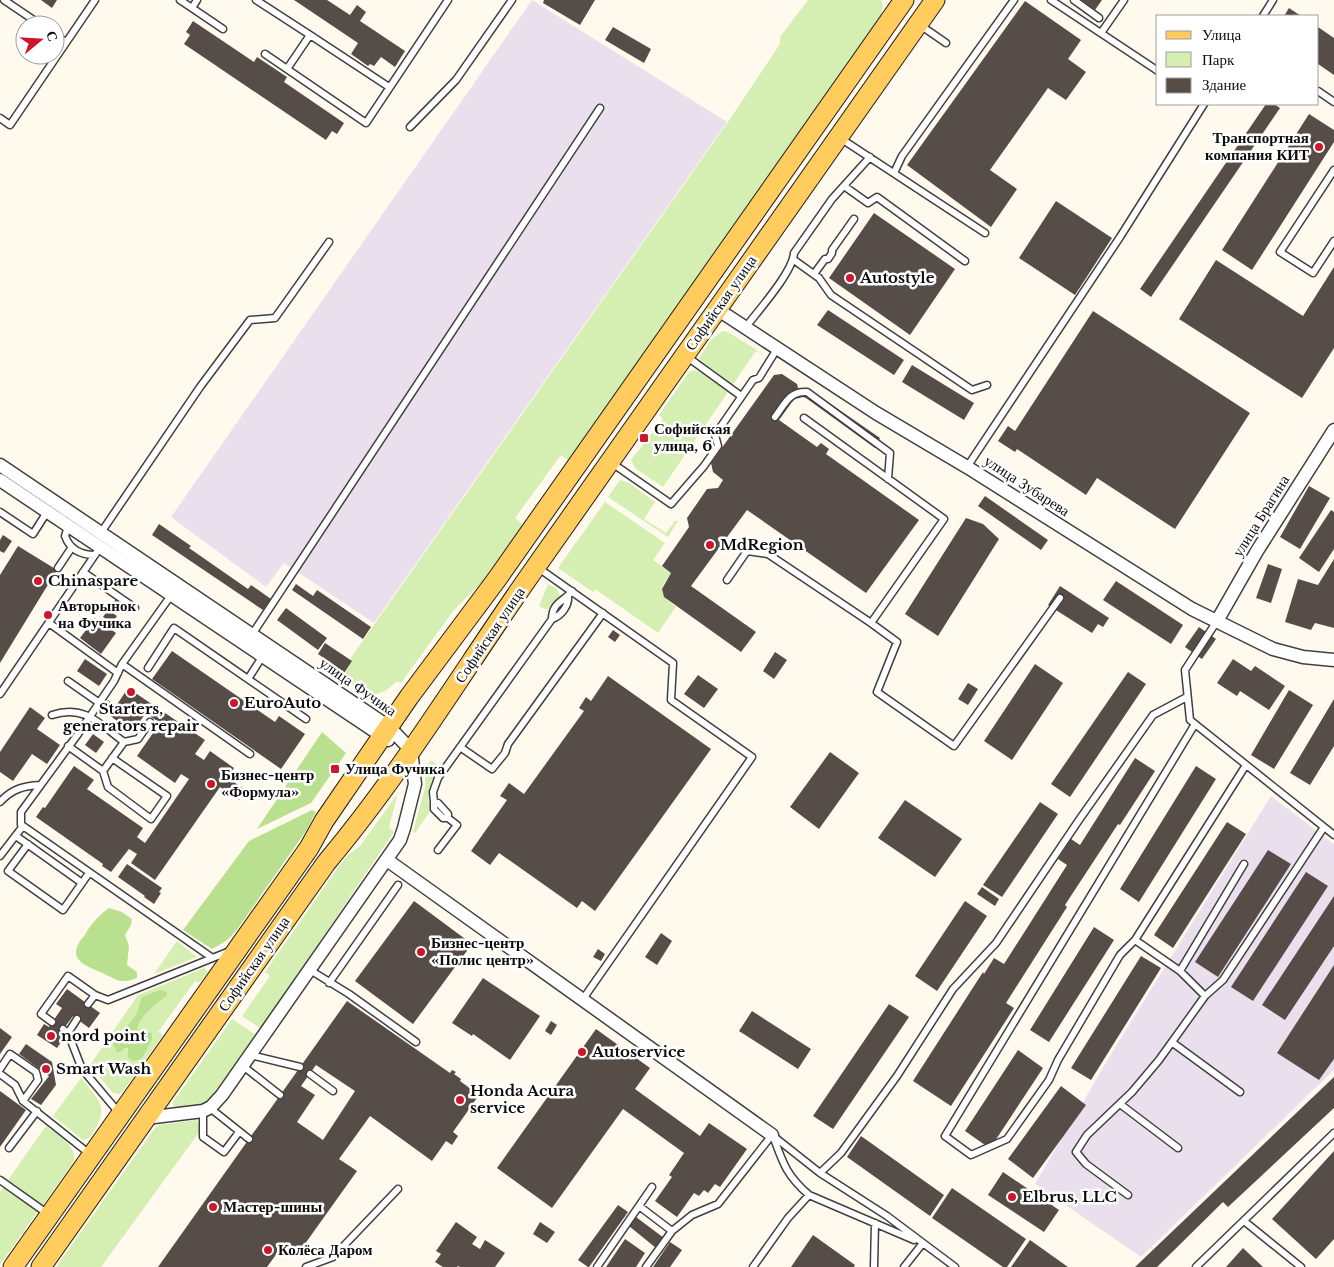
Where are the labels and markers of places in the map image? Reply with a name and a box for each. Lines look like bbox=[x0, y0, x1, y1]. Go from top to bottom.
place label: Транспортная компания КИТ bbox=[1205, 128, 1309, 164]
marker: Транспортная компания КИТ bbox=[1313, 141, 1325, 153]
place label: Autostyle bbox=[859, 268, 935, 287]
marker: Autostyle bbox=[844, 272, 856, 284]
place label: Софийская улица, 6 bbox=[654, 419, 731, 455]
marker: Софийская улица, 6 bbox=[638, 432, 650, 444]
place label: MdRegion bbox=[720, 535, 804, 554]
marker: MdRegion bbox=[704, 539, 716, 551]
place label: Chinaspare bbox=[48, 571, 138, 590]
marker: Chinaspare bbox=[32, 575, 44, 587]
place label: Авторынок на Фучика bbox=[58, 596, 136, 632]
marker: Авторынок на Фучика bbox=[42, 609, 54, 621]
marker: Starters, generators repair bbox=[125, 686, 137, 698]
place label: EuroAuto bbox=[244, 693, 321, 712]
marker: EuroAuto bbox=[228, 697, 240, 709]
place label: Starters, generators repair bbox=[63, 699, 199, 735]
place label: Улица Фучика bbox=[345, 759, 445, 778]
marker: Улица Фучика bbox=[329, 763, 341, 775]
place label: Бизнес-центр «Формула» bbox=[221, 765, 314, 801]
marker: Бизнес-центр «Формула» bbox=[205, 778, 217, 790]
place label: Бизнес-центр «Полис центр» bbox=[431, 933, 534, 969]
marker: Бизнес-центр «Полис центр» bbox=[415, 946, 427, 958]
place label: nord point bbox=[61, 1026, 146, 1045]
marker: nord point bbox=[45, 1030, 57, 1042]
place label: Autoservice bbox=[591, 1042, 685, 1061]
marker: Autoservice bbox=[576, 1046, 588, 1058]
place label: Smart Wash bbox=[56, 1059, 151, 1078]
marker: Smart Wash bbox=[40, 1063, 52, 1075]
place label: Honda Acura service bbox=[470, 1081, 574, 1117]
marker: Honda Acura service bbox=[454, 1094, 466, 1106]
place label: Elbrus, LLC bbox=[1022, 1187, 1117, 1206]
marker: Elbrus, LLC bbox=[1006, 1191, 1018, 1203]
place label: Мастер-шины bbox=[223, 1197, 322, 1216]
marker: Мастер-шины bbox=[207, 1201, 219, 1213]
place label: Колёса Даром bbox=[278, 1240, 372, 1259]
marker: Колёса Даром bbox=[262, 1244, 274, 1256]

